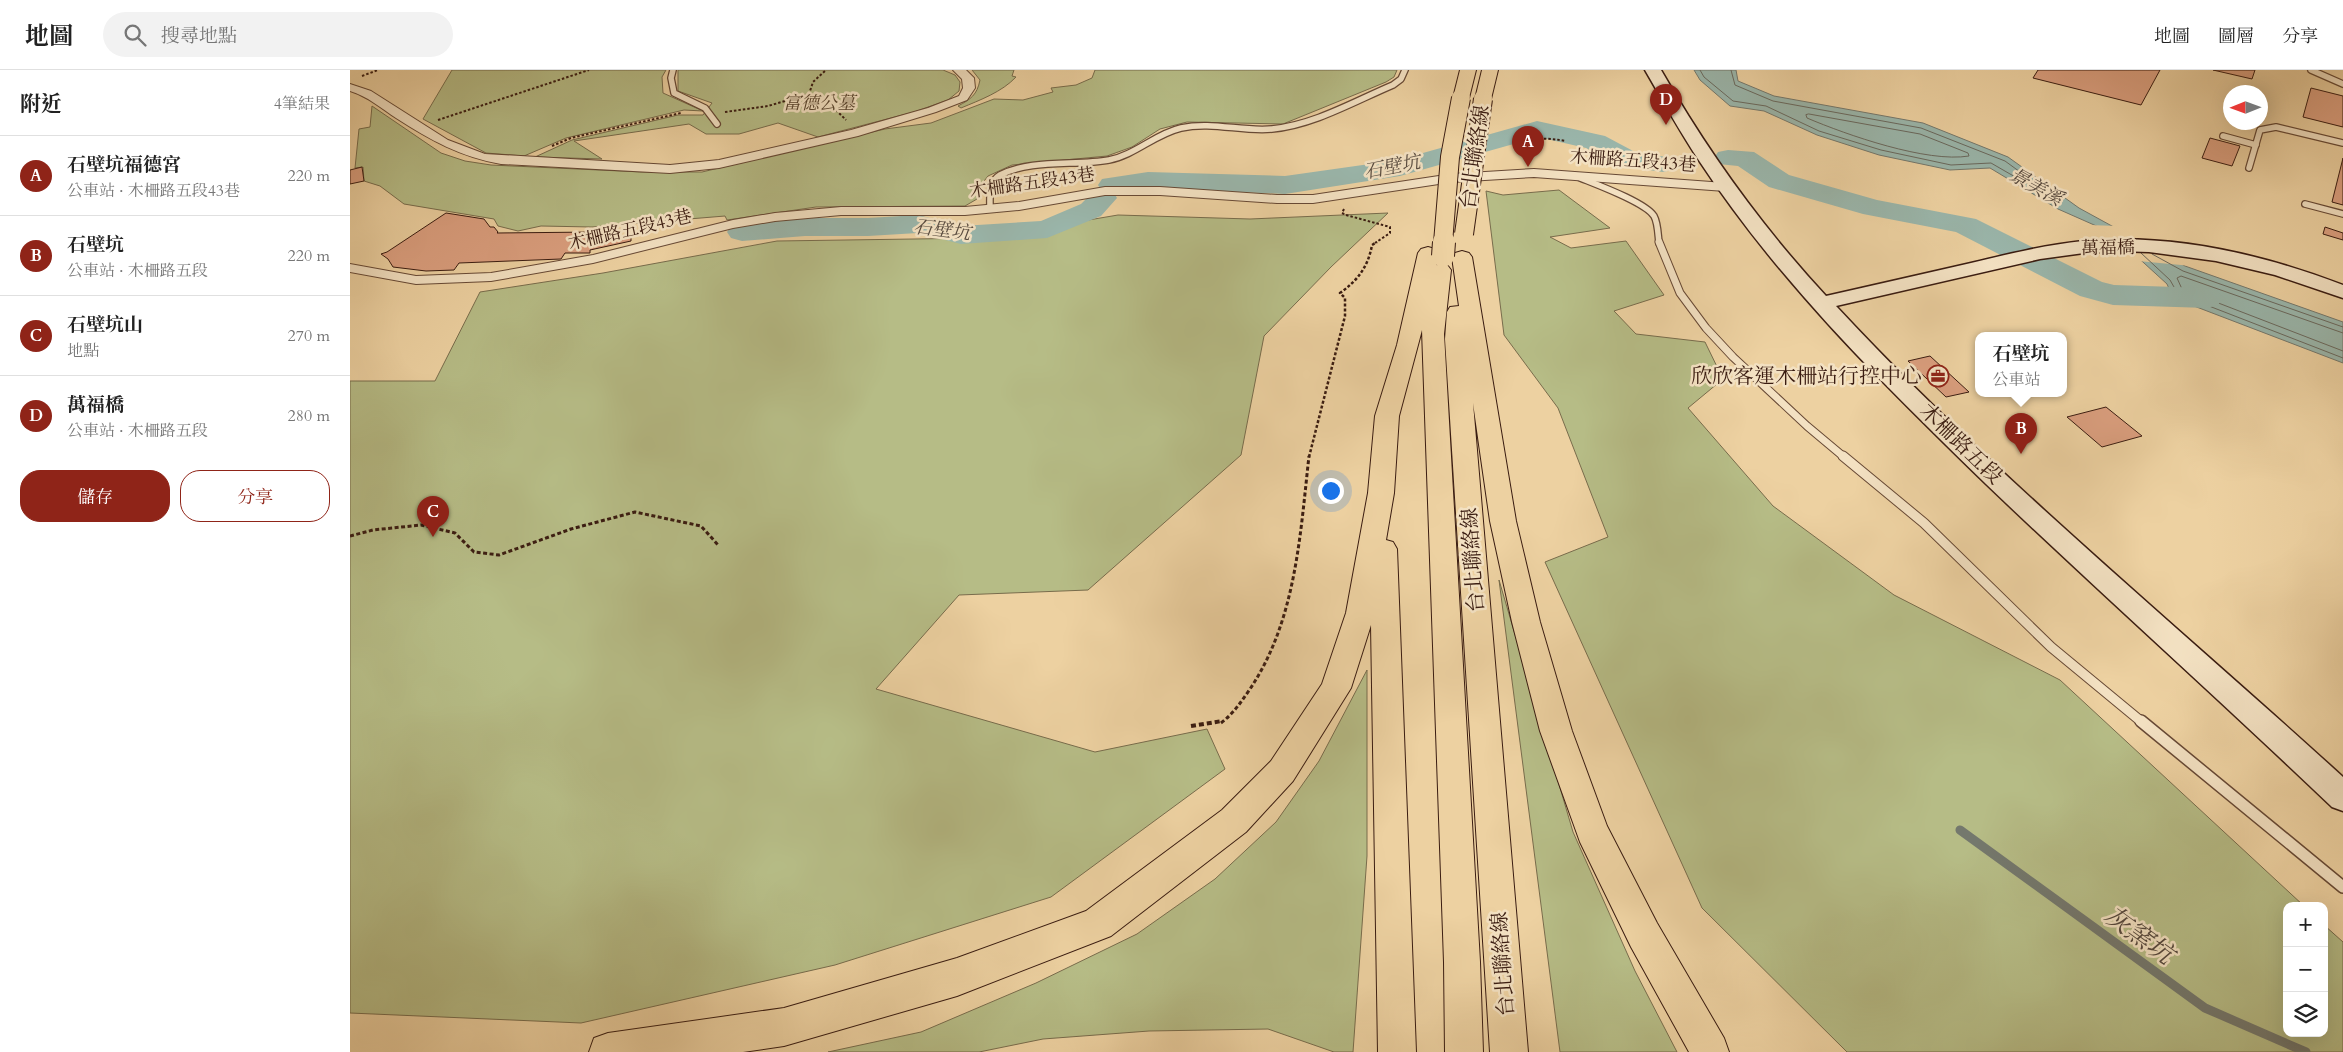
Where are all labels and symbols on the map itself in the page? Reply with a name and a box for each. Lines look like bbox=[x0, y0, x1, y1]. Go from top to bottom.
pin: D bbox=[1650, 84, 1682, 125]
north arrow bbox=[2223, 85, 2268, 130]
park label: 富德公墓 bbox=[783, 91, 858, 116]
street label: 台北聯絡線 bbox=[1453, 103, 1497, 211]
pin: A bbox=[1512, 126, 1544, 167]
street label: 木柵路五段43巷 bbox=[1569, 144, 1697, 178]
water label: 石壁坑 bbox=[1362, 148, 1425, 185]
street label: 木柵路五段43巷 bbox=[968, 162, 1096, 204]
water label: 景美溪 bbox=[2005, 162, 2069, 213]
street label: 木柵路五段43巷 bbox=[566, 204, 694, 256]
water label: 石壁坑 bbox=[912, 214, 975, 247]
street label: 萬福橋 bbox=[2081, 235, 2135, 261]
place label: 欣欣客運木柵站行控中心 bbox=[1691, 362, 1922, 391]
office icon: 欣欣客運木柵站行控中心 bbox=[1926, 364, 1950, 388]
street label: 木柵路五段 bbox=[1913, 397, 2009, 491]
pin: B bbox=[2005, 413, 2037, 454]
your location bbox=[1318, 478, 1344, 504]
pin: C bbox=[417, 496, 449, 537]
street label: 台北聯絡線 bbox=[1455, 507, 1491, 613]
water label: 灰窯坑 bbox=[2097, 898, 2184, 974]
street label: 台北聯絡線 bbox=[1485, 911, 1521, 1017]

